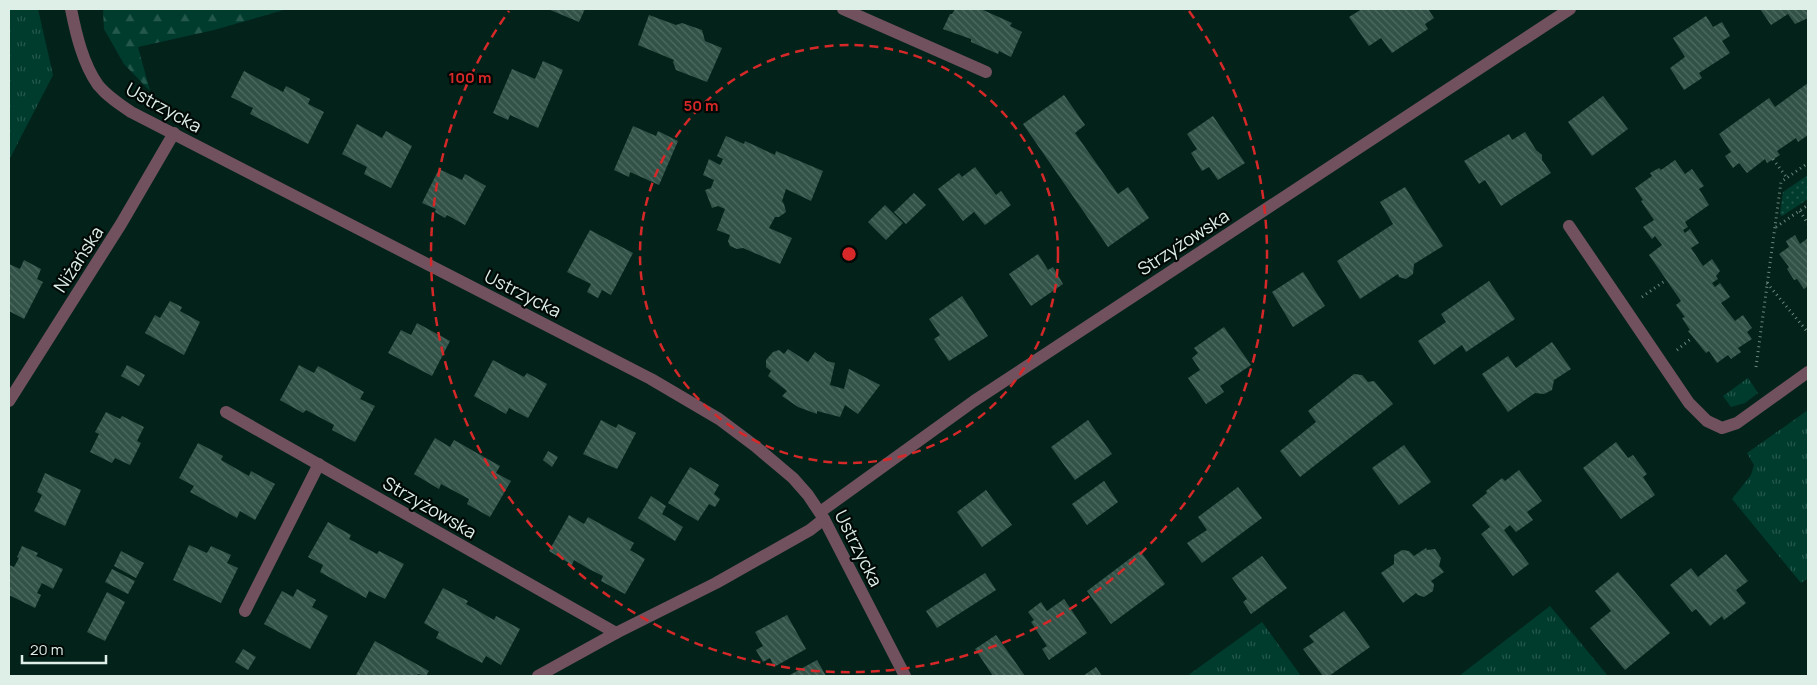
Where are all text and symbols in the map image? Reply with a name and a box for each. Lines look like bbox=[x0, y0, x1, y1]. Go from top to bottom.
text: 100 m bbox=[449, 67, 491, 88]
street label: Ustrzycka bbox=[122, 76, 206, 138]
text: 50 m bbox=[683, 95, 719, 116]
street label: Strzyżowska bbox=[1133, 203, 1233, 281]
street label: Niżańska bbox=[48, 221, 108, 297]
centre of rings bbox=[840, 245, 858, 263]
street label: Ustrzycka bbox=[481, 263, 565, 323]
street label: Strzyżowska bbox=[379, 470, 481, 544]
street label: Ustrzycka bbox=[829, 506, 889, 590]
scale bar bbox=[22, 632, 106, 664]
text: 20 m bbox=[30, 639, 63, 660]

